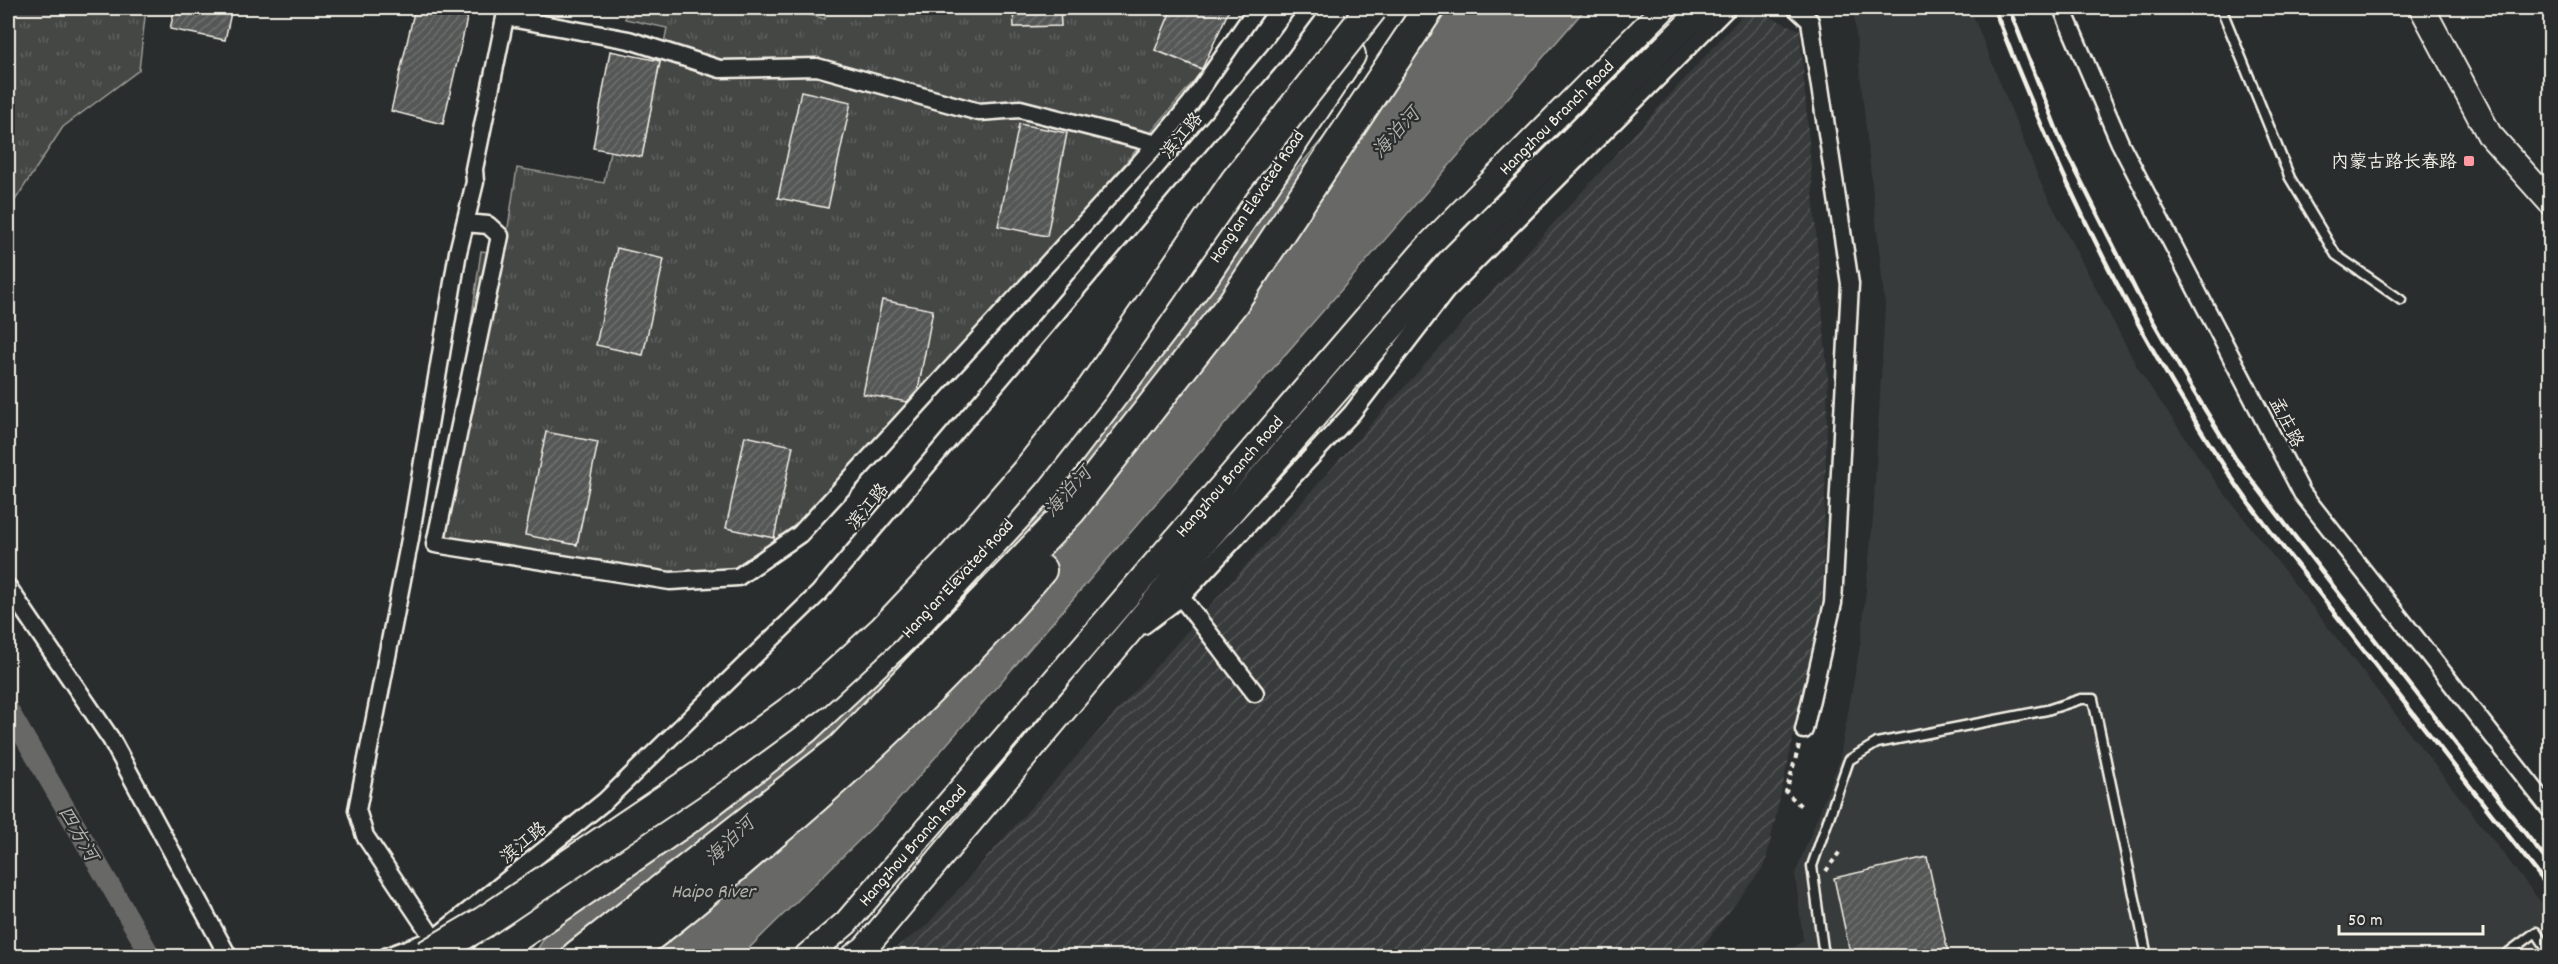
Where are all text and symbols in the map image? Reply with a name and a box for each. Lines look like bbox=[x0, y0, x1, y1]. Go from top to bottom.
street label: Hangzhou Branch Road bbox=[1494, 55, 1621, 182]
water label: 海泊河 bbox=[1367, 100, 1430, 166]
street label: 滨江路 bbox=[1156, 108, 1210, 165]
street label: Hang'an Elevated Road bbox=[1204, 126, 1312, 269]
place label: 内蒙古路长春路 bbox=[2331, 151, 2457, 176]
marker: 内蒙古路长春路 bbox=[2462, 154, 2476, 168]
street label: 孟庄路 bbox=[2261, 393, 2308, 453]
street label: Hangzhou Branch Road bbox=[1171, 411, 1291, 544]
water label: 海泊河 bbox=[1039, 459, 1102, 525]
street label: 滨江路 bbox=[842, 479, 896, 536]
street label: Hang'an Elevated Road bbox=[897, 514, 1021, 645]
street label: Hangzhou Branch Road bbox=[854, 780, 974, 913]
water label: 四方河 bbox=[49, 802, 105, 870]
water label: 海泊河 bbox=[700, 809, 765, 873]
street label: 滨江路 bbox=[496, 817, 553, 871]
water label: Haipo River bbox=[671, 879, 758, 907]
scale bar bbox=[2339, 898, 2483, 936]
text: 50 m bbox=[2348, 909, 2383, 934]

